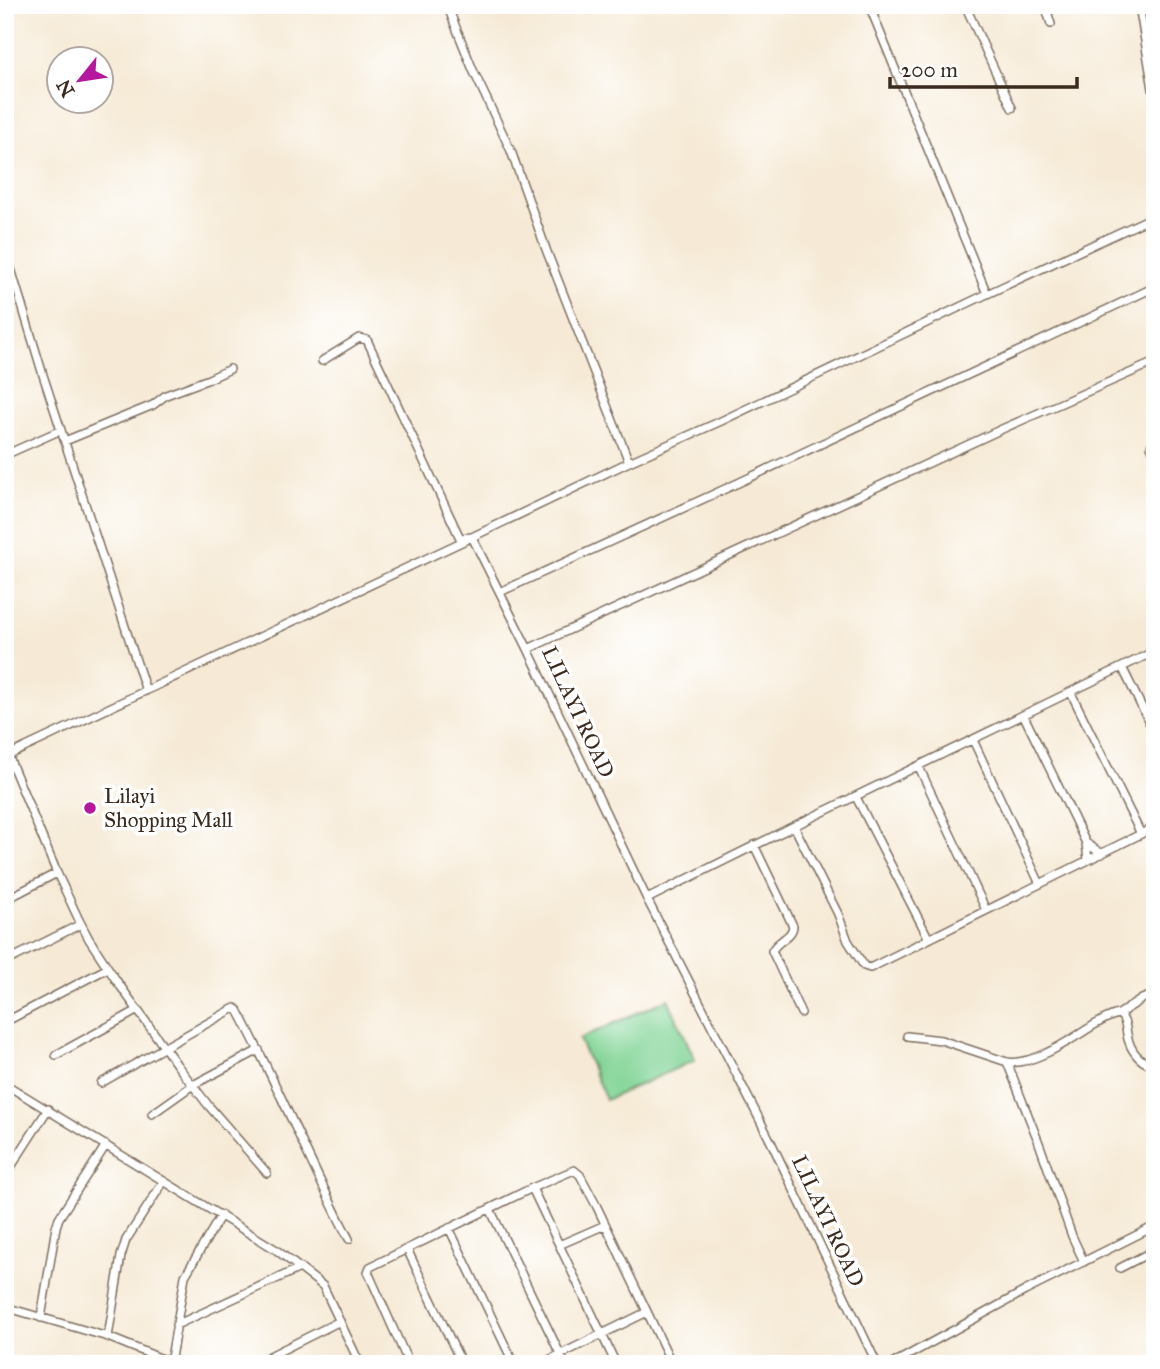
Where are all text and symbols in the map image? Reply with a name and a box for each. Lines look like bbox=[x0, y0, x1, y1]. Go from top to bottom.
north arrow bbox=[46, 46, 116, 116]
scale bar bbox=[890, 46, 1078, 90]
text: 200 m bbox=[901, 57, 958, 83]
text: N bbox=[52, 76, 80, 101]
street label: LILAYI ROAD bbox=[536, 642, 620, 782]
place label: Lilayi Shopping Mall bbox=[104, 783, 233, 833]
marker: Lilayi Shopping Mall bbox=[82, 800, 98, 816]
street label: LILAYI ROAD bbox=[786, 1151, 870, 1291]

